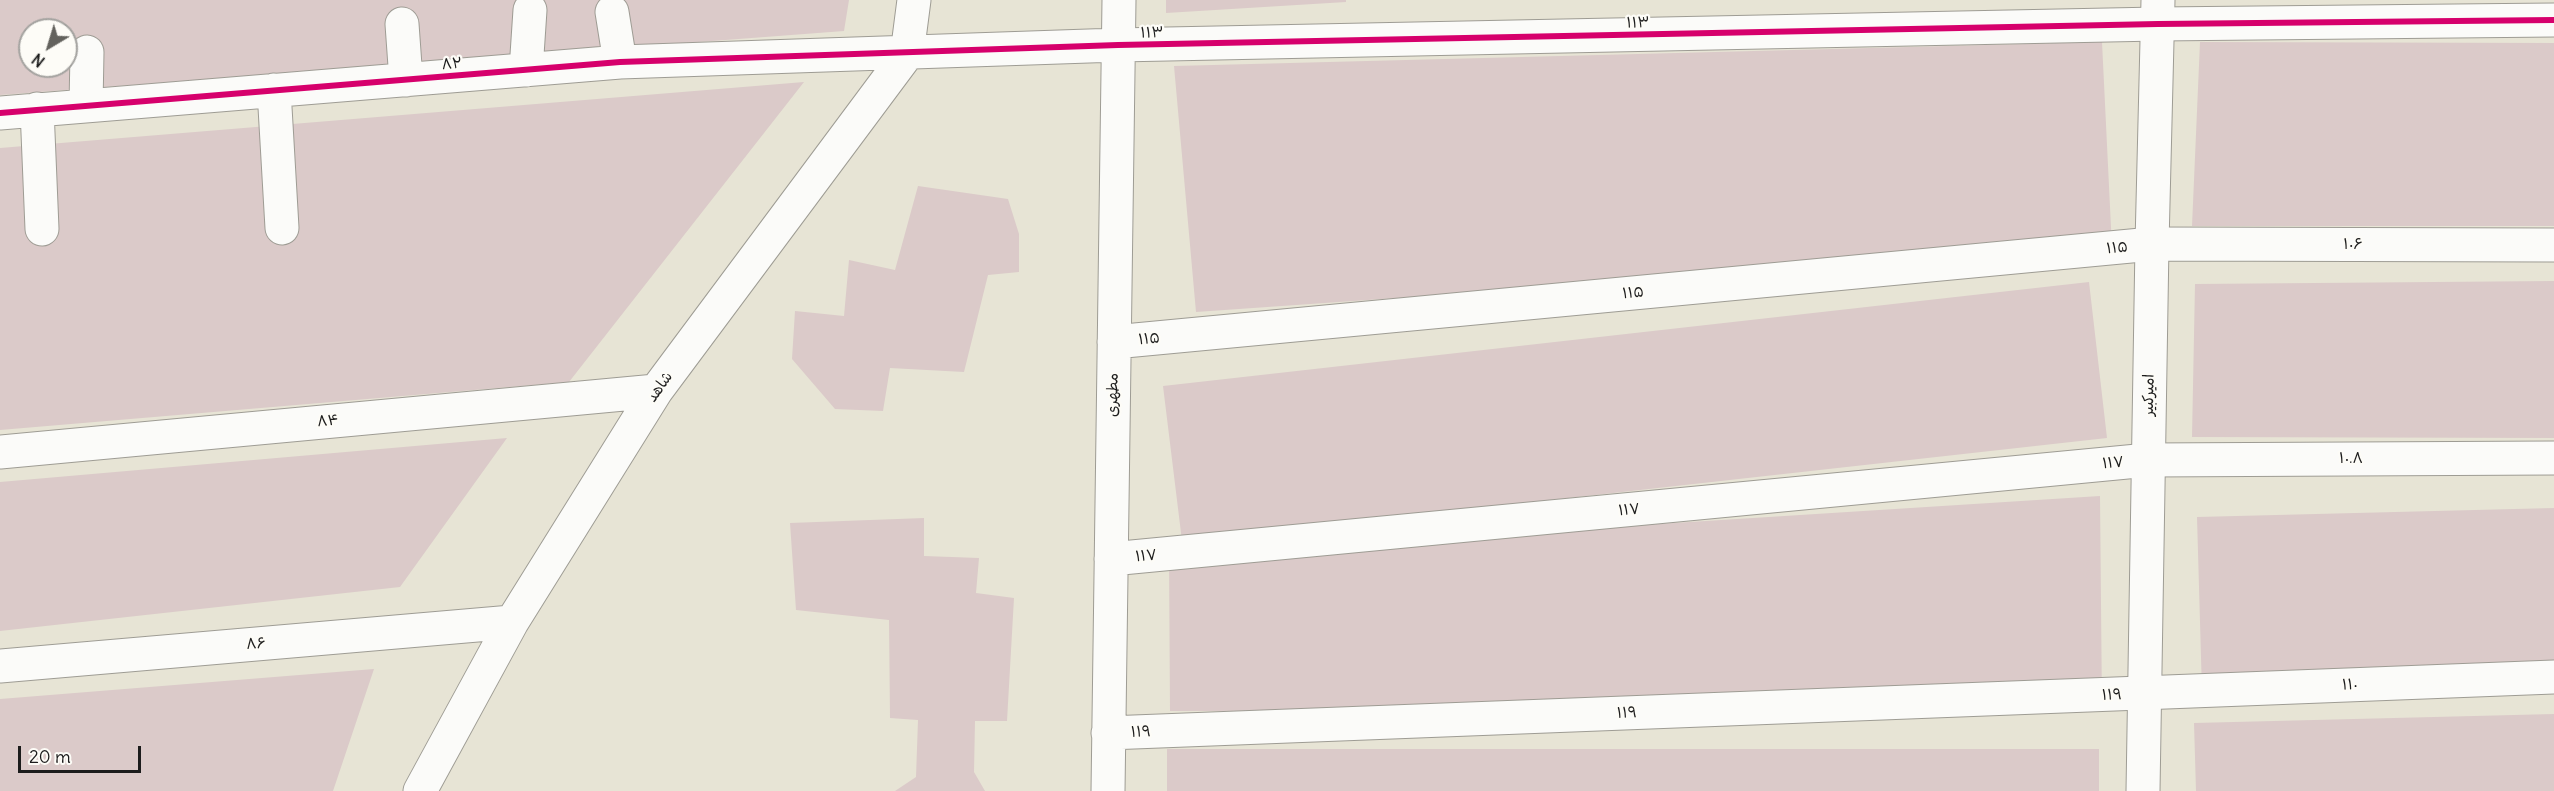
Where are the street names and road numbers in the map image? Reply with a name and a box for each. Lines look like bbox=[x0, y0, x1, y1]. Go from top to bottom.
street label: ۱۱۳ bbox=[1626, 14, 1650, 32]
street label: ۱۱۳ bbox=[1140, 24, 1164, 42]
street label: ۸۲ bbox=[441, 54, 463, 74]
street label: ۱۰۶ bbox=[2343, 236, 2363, 254]
street label: ۱۱۵ bbox=[2106, 238, 2128, 258]
street label: ۱۱۵ bbox=[1622, 283, 1644, 303]
street label: ۱۱۵ bbox=[1138, 329, 1160, 349]
street label: شاهد bbox=[643, 368, 677, 406]
street label: مطهری bbox=[1104, 373, 1122, 417]
street label: امیرکبیر bbox=[2140, 374, 2158, 416]
street label: ۸۴ bbox=[316, 411, 340, 431]
street label: ۱۰.۸ bbox=[2339, 450, 2363, 468]
street label: ۱۱۷ bbox=[2102, 453, 2124, 473]
street label: ۱۱۷ bbox=[1618, 500, 1640, 520]
street label: ۱۱۷ bbox=[1135, 546, 1157, 566]
street label: ۸۶ bbox=[245, 634, 267, 654]
street label: ۱۱۰ bbox=[2342, 676, 2358, 694]
street label: ۱۱۹ bbox=[2102, 686, 2122, 704]
street label: ۱۱۹ bbox=[1617, 704, 1637, 722]
street label: ۱۱۹ bbox=[1131, 723, 1151, 741]

